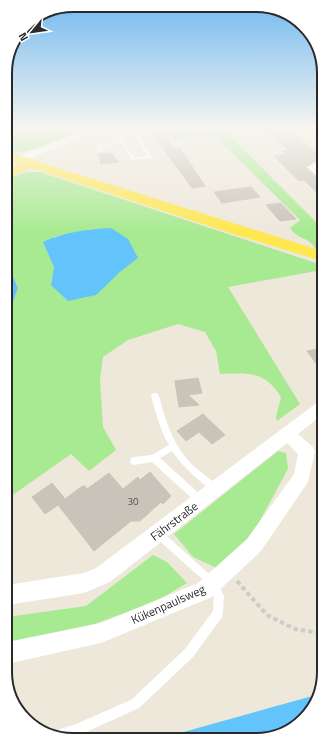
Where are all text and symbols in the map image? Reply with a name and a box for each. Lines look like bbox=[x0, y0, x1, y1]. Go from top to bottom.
north arrow bbox=[12, 12, 52, 52]
text: N bbox=[14, 30, 32, 44]
house number: 30 bbox=[127, 494, 139, 509]
street label: Fährstraße bbox=[146, 497, 202, 545]
street label: Kükenpaulsweg bbox=[128, 579, 208, 629]

